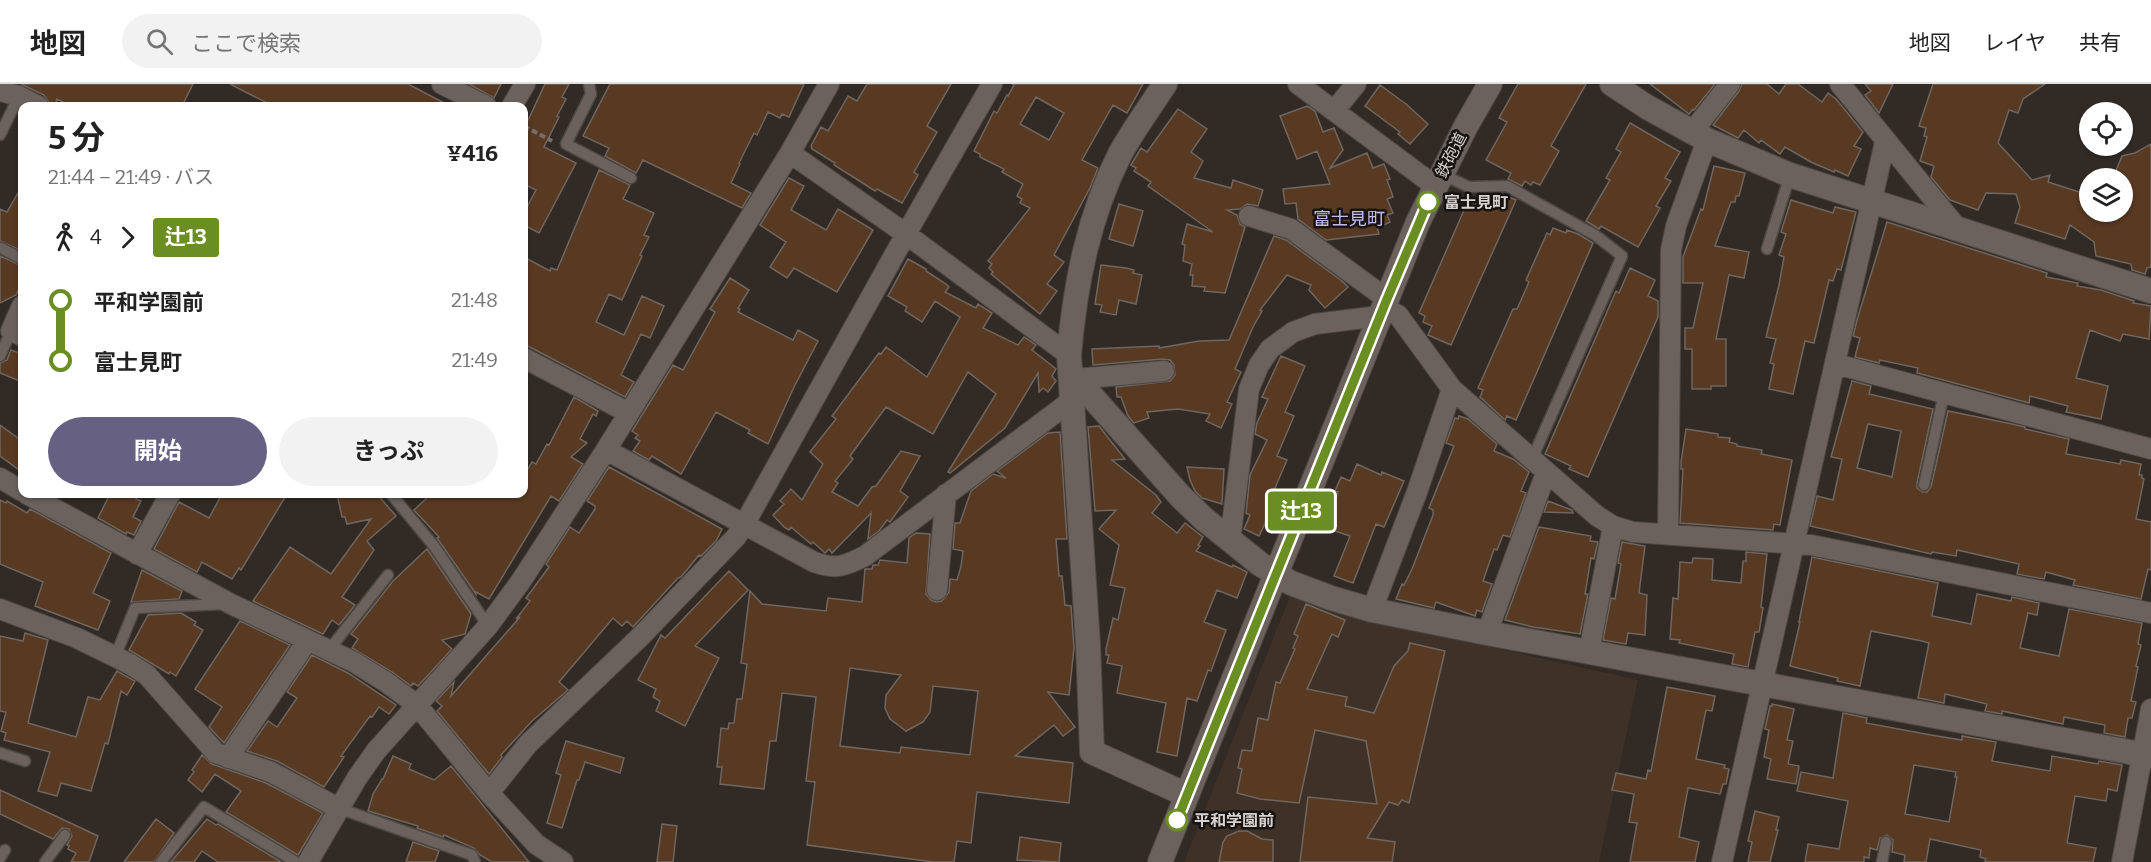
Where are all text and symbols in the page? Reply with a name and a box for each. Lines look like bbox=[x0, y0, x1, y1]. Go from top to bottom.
search box bbox=[122, 14, 542, 68]
icon: search bbox=[143, 25, 176, 58]
text: 地図 bbox=[30, 27, 86, 60]
text: ここで検索 bbox=[191, 30, 301, 57]
text: 地図 bbox=[1909, 30, 1951, 56]
text: レイヤ bbox=[1984, 30, 2046, 56]
text: 共有 bbox=[2079, 30, 2121, 56]
map controls bbox=[2079, 102, 2133, 222]
button: locate bbox=[2079, 102, 2133, 156]
text: 5 分 bbox=[48, 118, 105, 158]
street label: 鉄砲道 bbox=[1432, 129, 1470, 181]
text: ¥416 bbox=[447, 140, 498, 167]
text: 21:44 – 21:49 · バス bbox=[48, 165, 214, 189]
button: layers bbox=[2079, 168, 2133, 222]
marker: 富士見町 bbox=[1417, 191, 1439, 213]
place label: 富士見町 bbox=[1444, 193, 1508, 212]
district label: 富士見町 bbox=[1313, 208, 1385, 230]
icon: walk bbox=[48, 221, 81, 254]
icon: forward bbox=[111, 221, 144, 254]
text: 辻13 bbox=[165, 224, 207, 250]
text: 4 bbox=[90, 225, 102, 249]
text: 21:48 bbox=[451, 288, 498, 312]
text: 平和学園前 bbox=[94, 289, 204, 316]
text: 21:49 bbox=[451, 348, 498, 372]
text: 富士見町 bbox=[94, 349, 182, 376]
button: 開始 bbox=[48, 417, 267, 486]
button: きっぷ bbox=[279, 417, 498, 486]
line badge: 辻13 bbox=[1266, 492, 1336, 530]
text: 辻13 bbox=[1280, 498, 1322, 524]
marker: 平和学園前 bbox=[1166, 809, 1188, 831]
place label: 平和学園前 bbox=[1194, 811, 1274, 830]

